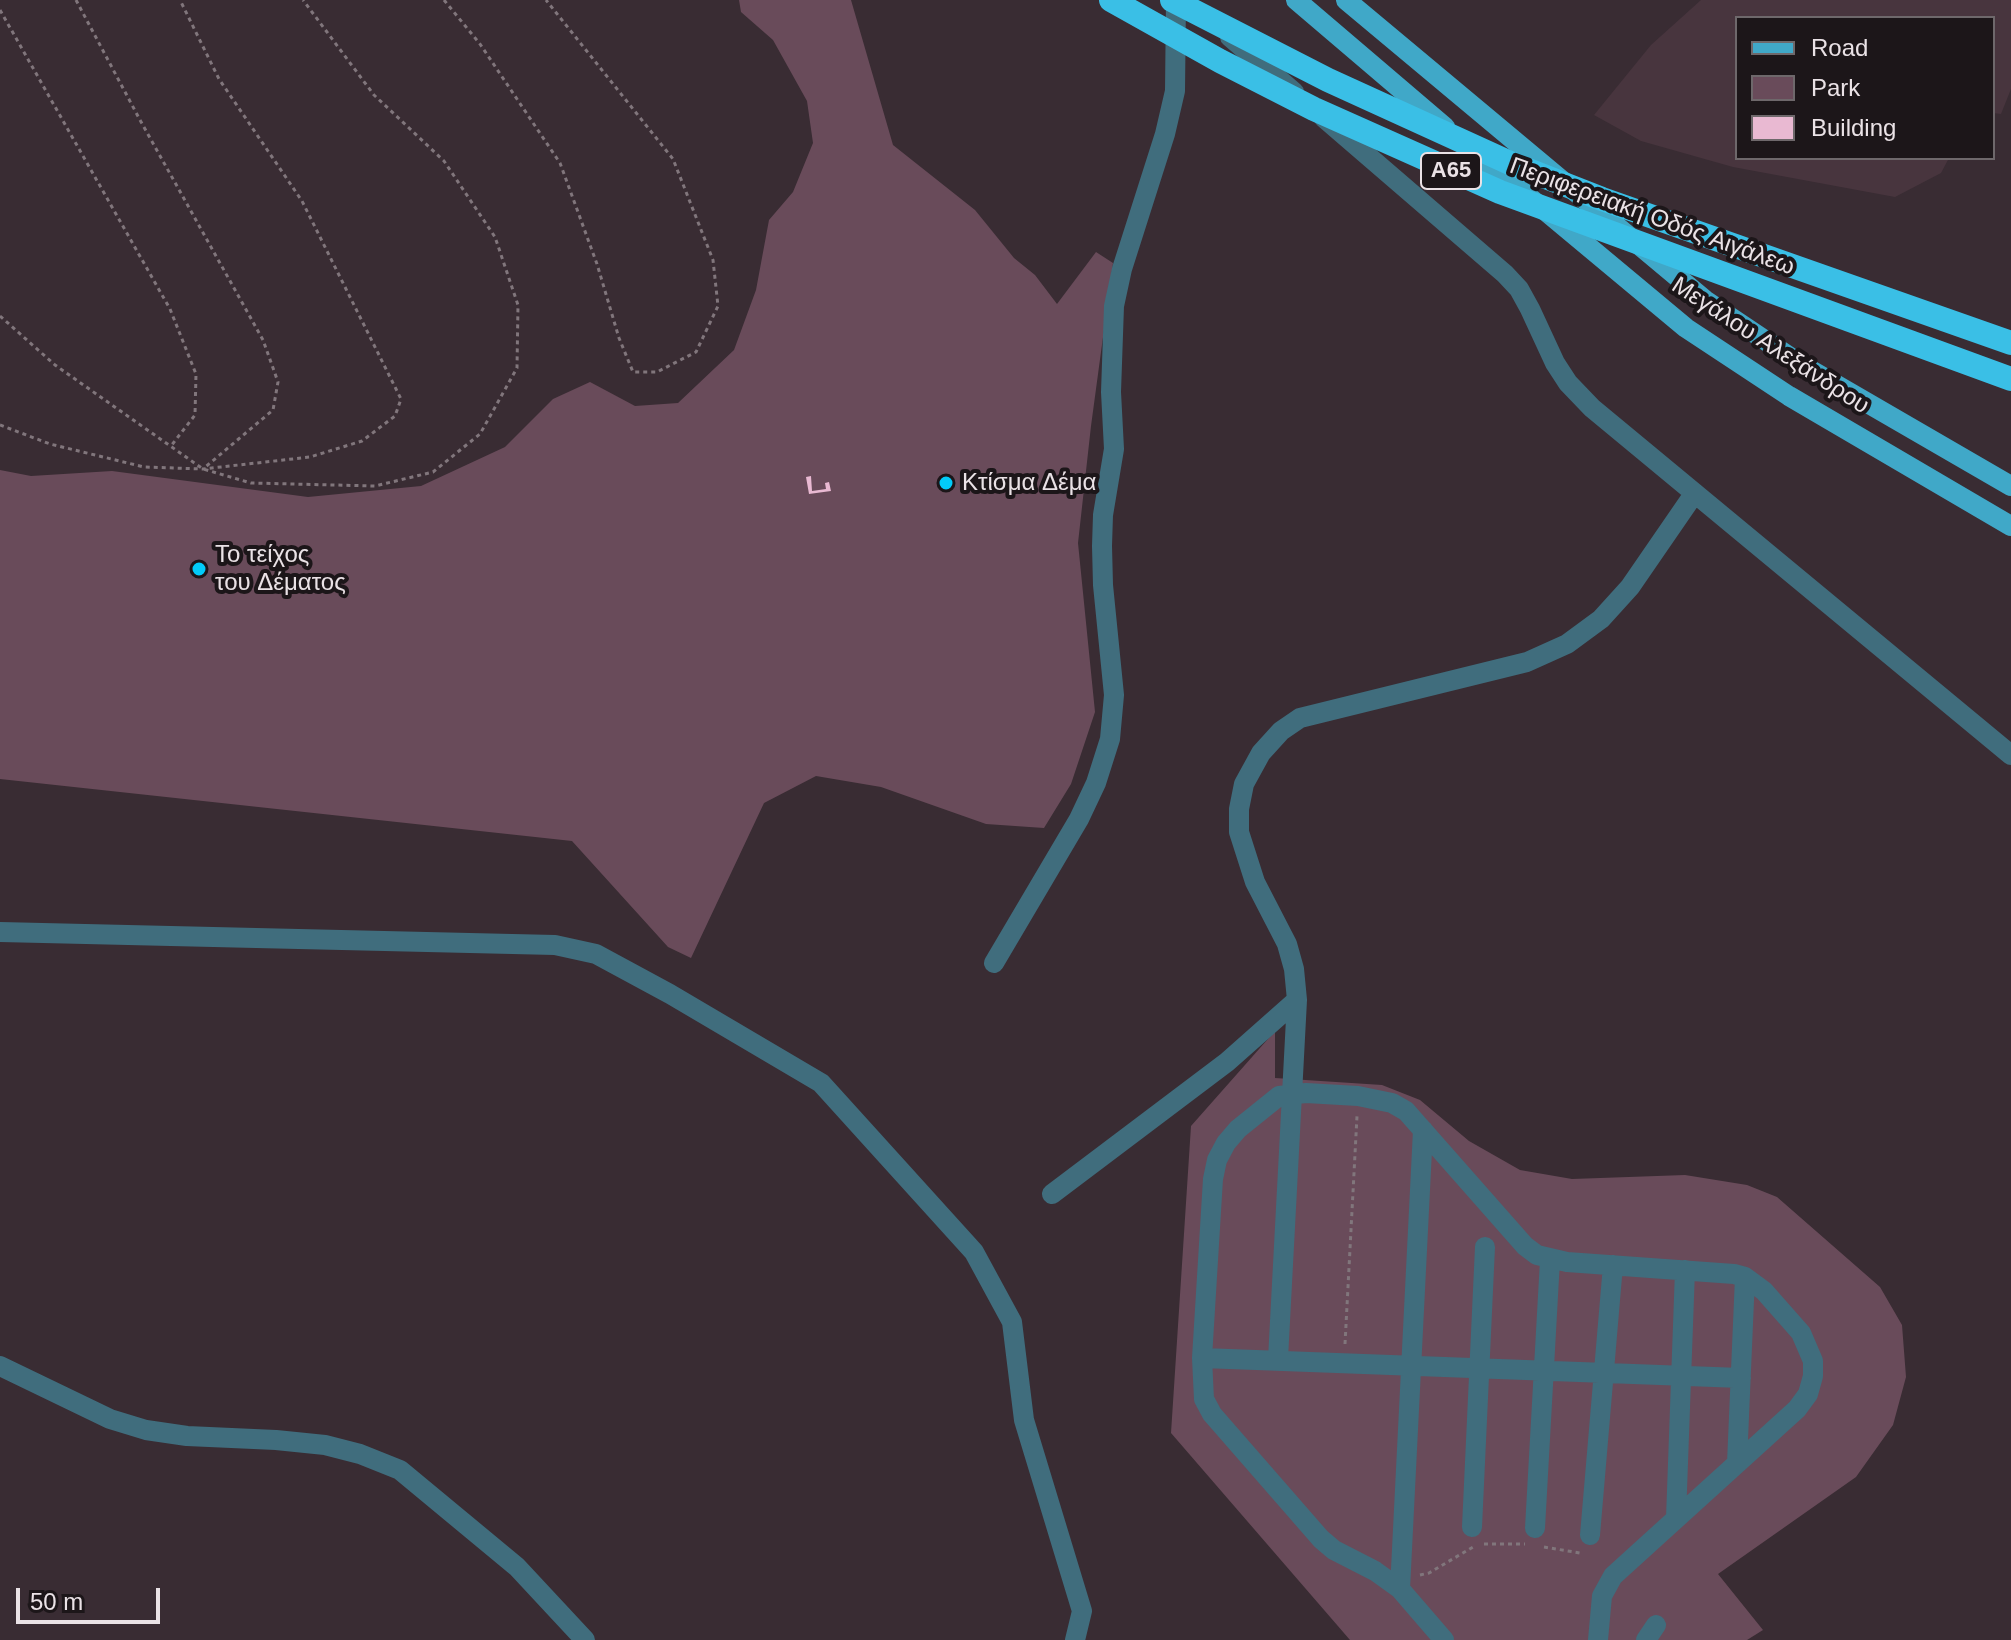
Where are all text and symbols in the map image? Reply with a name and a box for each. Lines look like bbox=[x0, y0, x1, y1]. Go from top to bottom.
legend bbox=[1735, 16, 1995, 160]
text: Road bbox=[1811, 34, 1868, 61]
text: Park bbox=[1811, 74, 1860, 101]
text: Building bbox=[1811, 114, 1896, 141]
street label: Περιφερειακή Οδός Αιγάλεω bbox=[1506, 152, 1798, 282]
road number: Α65 bbox=[1421, 153, 1481, 189]
street label: Μεγάλου Αλεξάνδρου bbox=[1666, 271, 1874, 421]
place label: Κτίσμα Δέμα bbox=[962, 469, 1096, 497]
marker: Κτίσμα Δέμα bbox=[937, 474, 955, 492]
place label: Το τείχος του Δέματος bbox=[215, 541, 346, 597]
marker: Το τείχος του Δέματος bbox=[190, 560, 208, 578]
scale bar bbox=[20, 1572, 164, 1622]
text: 50 m bbox=[30, 1588, 83, 1615]

